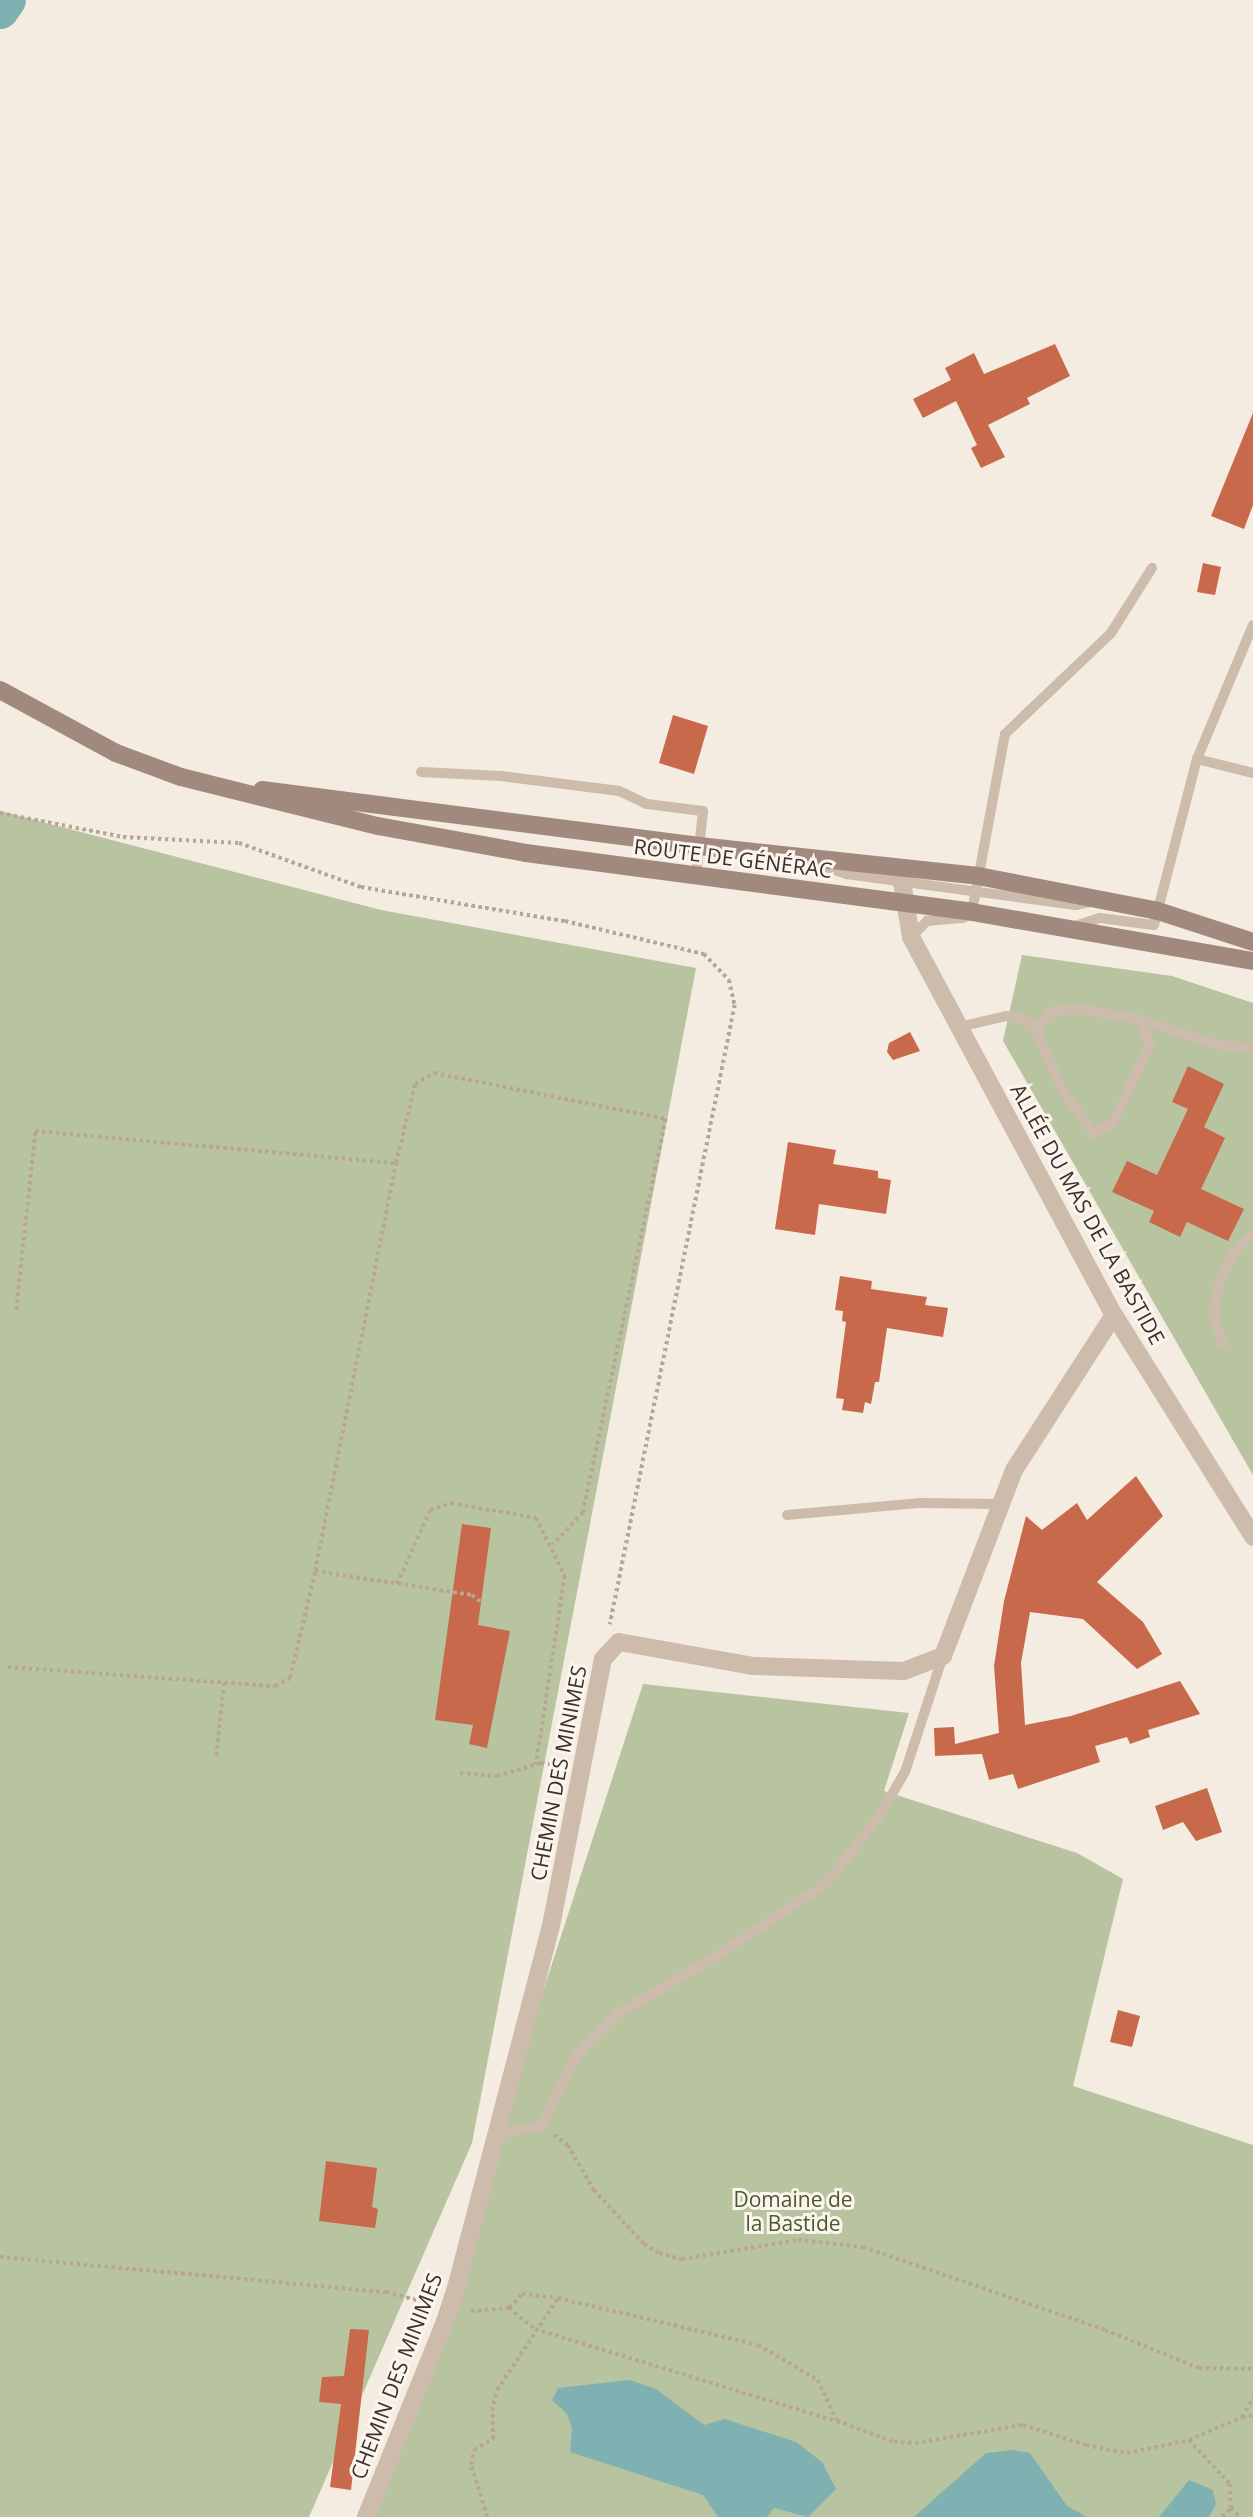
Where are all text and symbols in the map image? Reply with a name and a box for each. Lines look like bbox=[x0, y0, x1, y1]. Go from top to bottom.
street label: ROUTE DE GÉNÉRAC bbox=[632, 833, 834, 883]
street label: ALLÉE DU MAS DE LA BASTIDE bbox=[1006, 1079, 1170, 1349]
street label: CHEMIN DES MINIMES bbox=[525, 1663, 591, 1883]
park label: Domaine de la Bastide bbox=[733, 2186, 853, 2236]
street label: CHEMIN DES MINIMES bbox=[345, 2269, 447, 2483]

